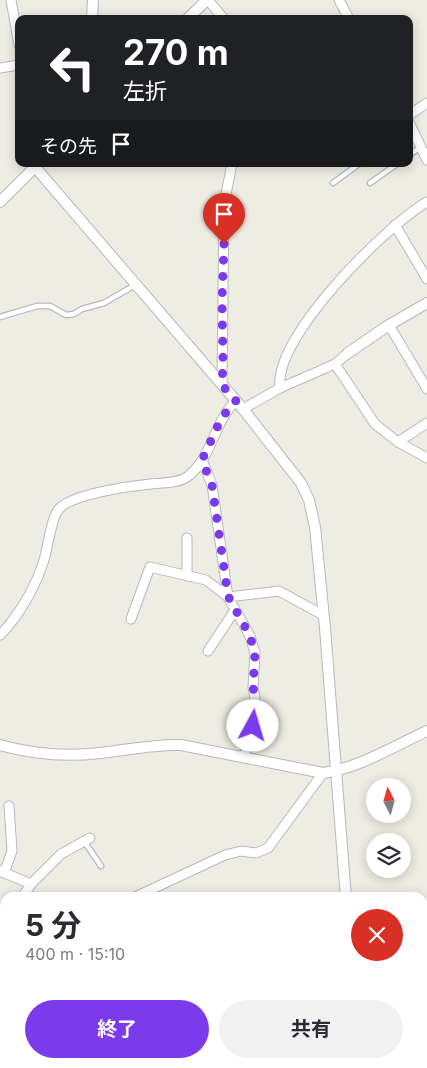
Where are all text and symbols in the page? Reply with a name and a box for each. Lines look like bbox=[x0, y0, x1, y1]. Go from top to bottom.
text: 270 m bbox=[123, 31, 229, 73]
icon: left bbox=[40, 35, 105, 100]
text: 左折 bbox=[123, 78, 167, 104]
icon: arrive bbox=[107, 130, 135, 158]
text: その先 bbox=[40, 135, 97, 158]
pin bbox=[203, 193, 245, 244]
icon: arrive bbox=[210, 200, 238, 228]
position arrow bbox=[226, 699, 278, 751]
north arrow bbox=[366, 778, 411, 822]
map controls bbox=[366, 778, 411, 878]
button: layers bbox=[366, 833, 411, 878]
text: 5 分 bbox=[25, 907, 81, 943]
button: close bbox=[351, 909, 403, 961]
text: 400 m · 15:10 bbox=[25, 944, 125, 964]
button: 終了 bbox=[25, 1000, 209, 1058]
button: 共有 bbox=[219, 1000, 403, 1058]

